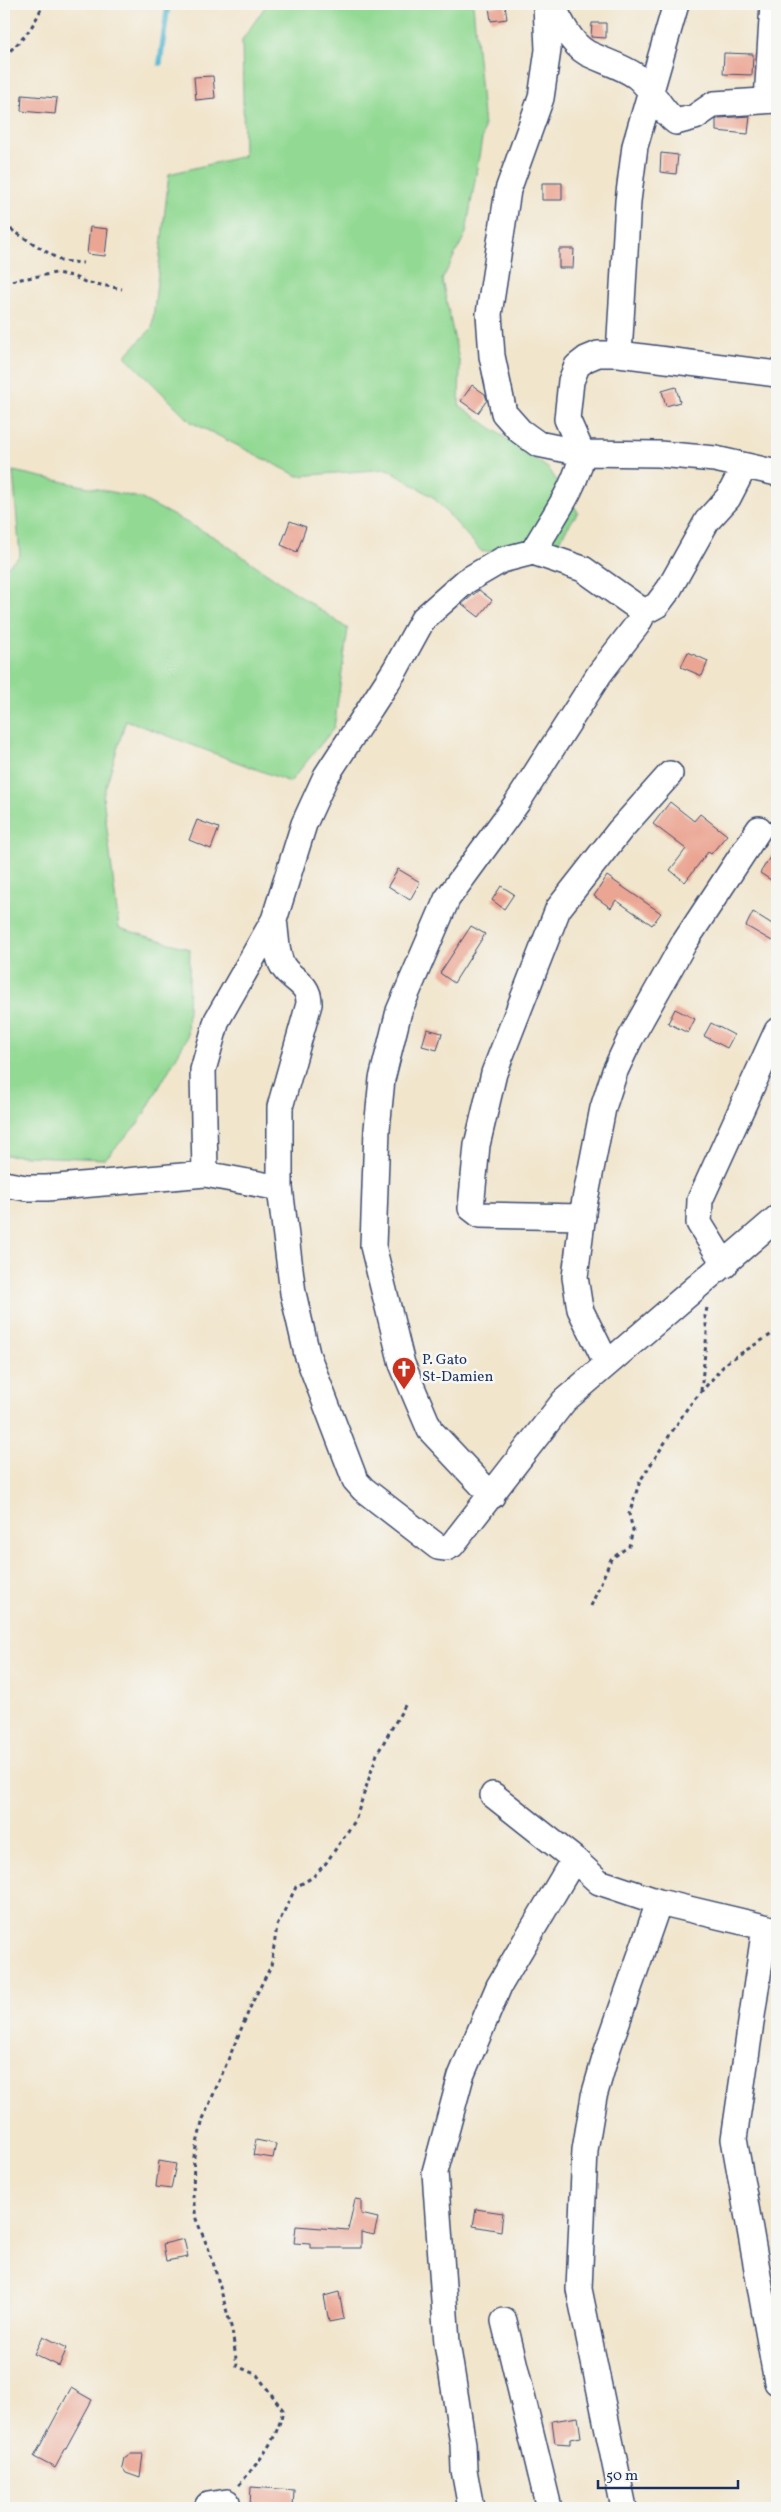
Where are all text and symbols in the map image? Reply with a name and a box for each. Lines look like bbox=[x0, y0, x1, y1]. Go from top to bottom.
place label: P. Gato St-Damien bbox=[422, 1350, 493, 1388]
church icon: P. Gato St-Damien bbox=[391, 1356, 417, 1390]
scale bar bbox=[598, 2457, 738, 2489]
text: 50 m bbox=[606, 2466, 638, 2487]

